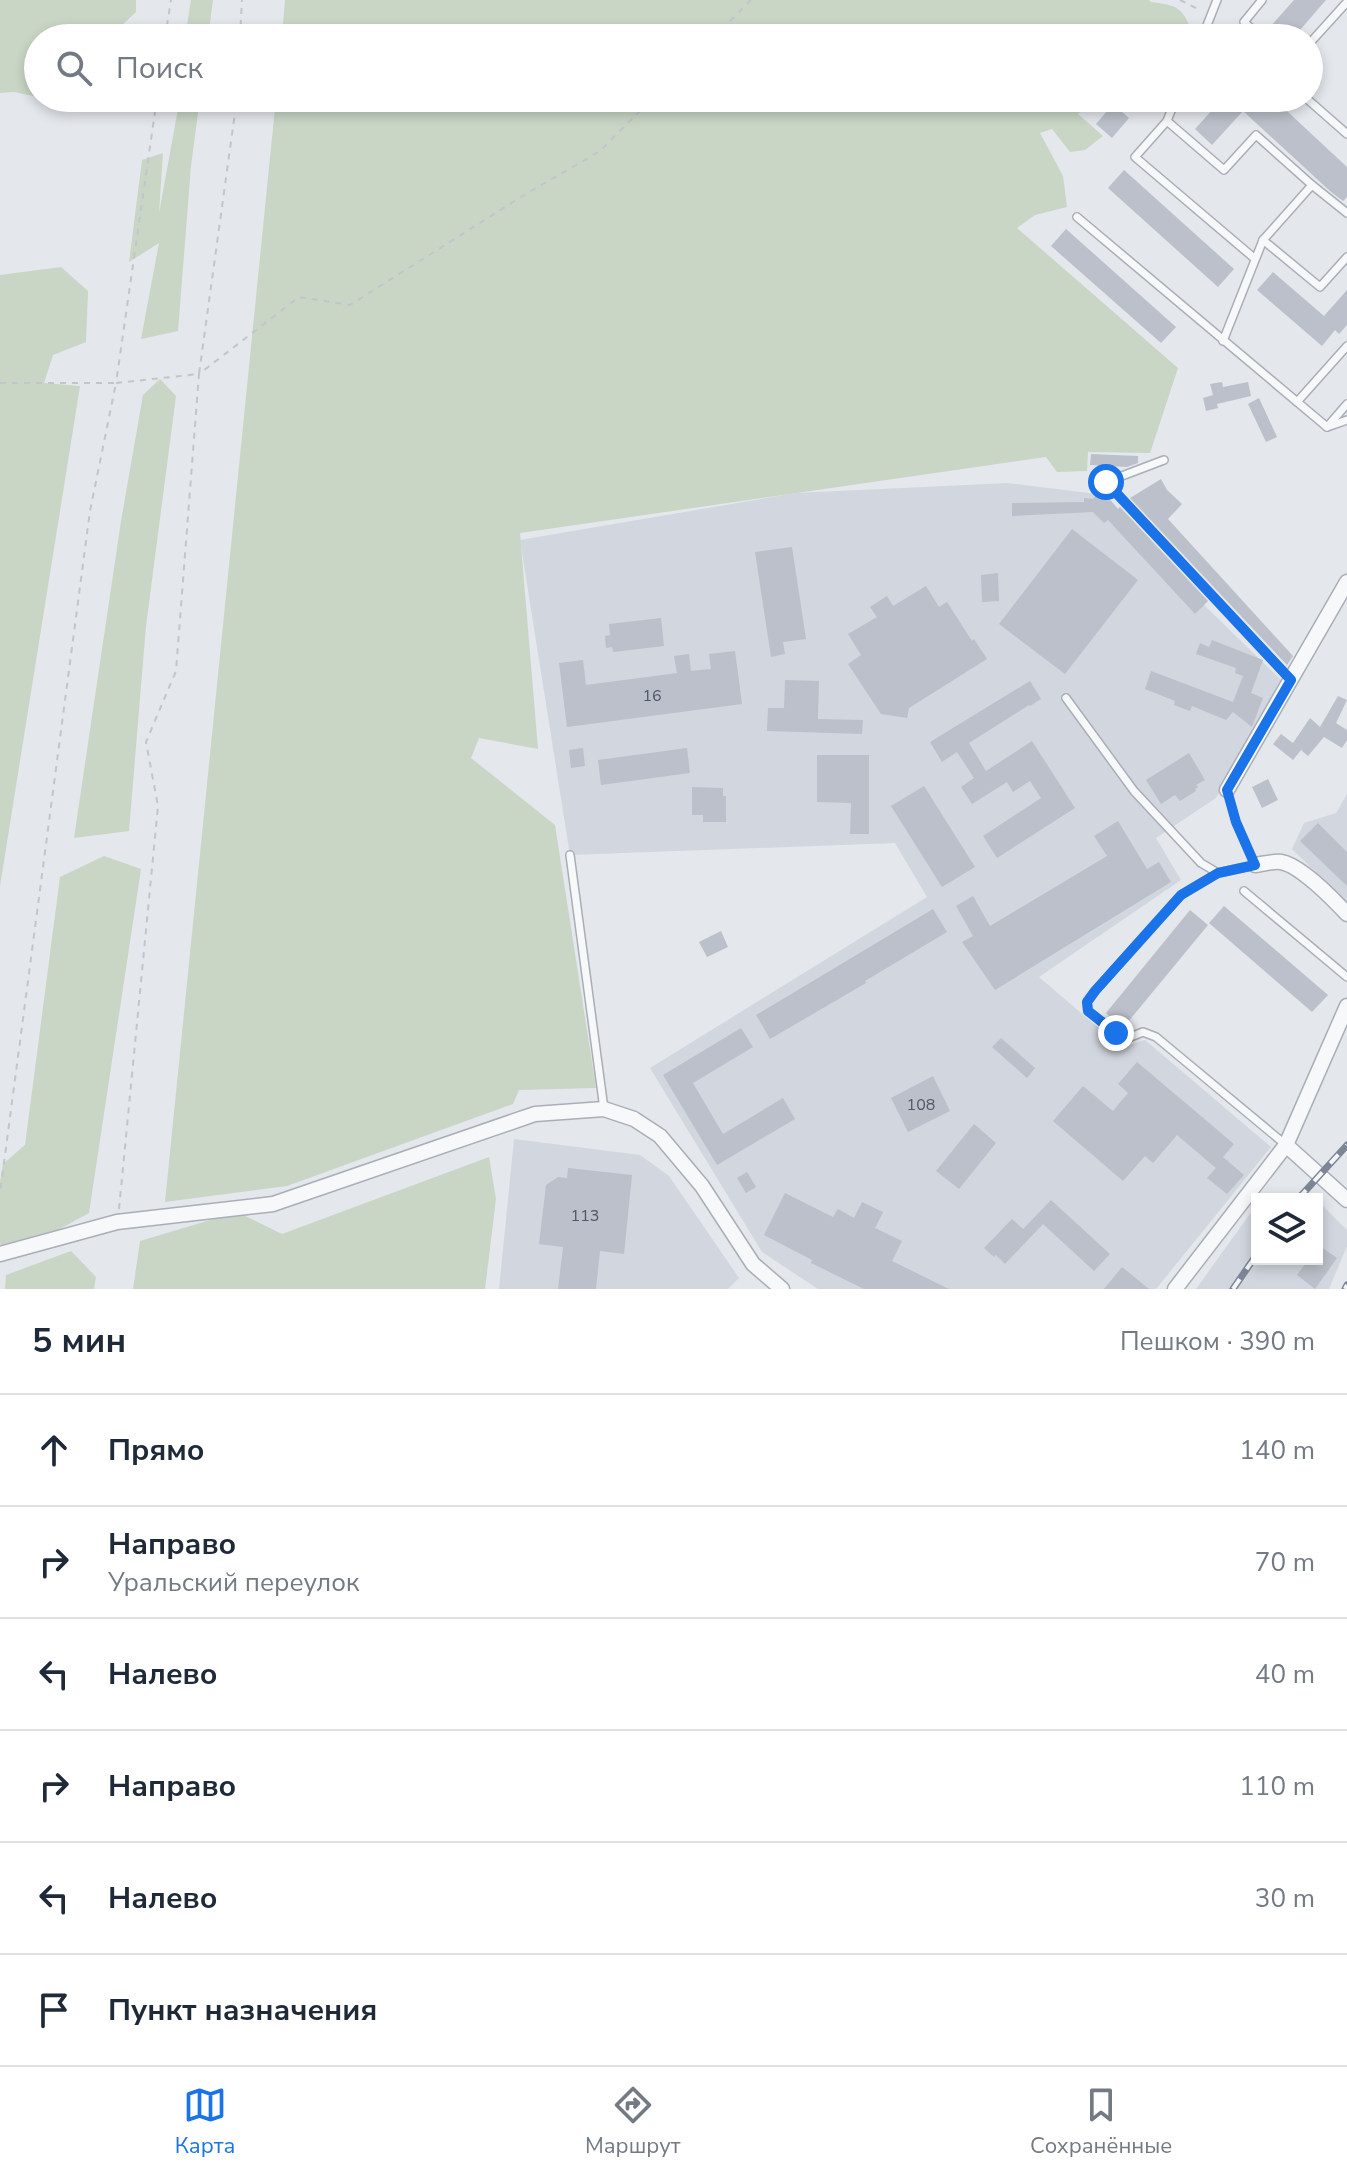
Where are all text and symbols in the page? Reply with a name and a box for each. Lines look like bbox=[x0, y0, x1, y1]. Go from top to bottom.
search box bbox=[24, 24, 1323, 112]
icon: search bbox=[52, 46, 96, 90]
text: Поиск bbox=[116, 48, 203, 89]
route start bbox=[1088, 464, 1124, 500]
house number: 16 bbox=[642, 685, 662, 707]
route end bbox=[1098, 1015, 1134, 1051]
house number: 108 bbox=[907, 1094, 935, 1116]
map controls bbox=[1251, 1193, 1323, 1265]
button: layers bbox=[1251, 1193, 1323, 1265]
house number: 113 bbox=[571, 1205, 599, 1227]
text: 5 мин bbox=[32, 1318, 126, 1364]
text: Пешком · 390 m bbox=[1120, 1324, 1315, 1359]
icon: ahead bbox=[32, 1428, 76, 1472]
text: Прямо bbox=[108, 1430, 205, 1471]
text: 140 m bbox=[1239, 1433, 1315, 1468]
text: Направо bbox=[108, 1524, 236, 1565]
icon: right bbox=[32, 1540, 76, 1584]
text: 70 m bbox=[1255, 1545, 1315, 1580]
text: Уральский переулок bbox=[108, 1565, 360, 1600]
icon: left bbox=[32, 1652, 76, 1696]
text: Налево bbox=[108, 1654, 217, 1695]
text: 40 m bbox=[1255, 1657, 1315, 1692]
icon: right bbox=[32, 1764, 76, 1808]
text: Направо bbox=[108, 1766, 236, 1807]
text: 110 m bbox=[1239, 1769, 1315, 1804]
icon: left bbox=[32, 1876, 76, 1920]
text: Налево bbox=[108, 1878, 217, 1919]
text: 30 m bbox=[1255, 1881, 1315, 1916]
icon: arrive bbox=[32, 1988, 76, 2032]
text: Пункт назначения bbox=[108, 1990, 377, 2031]
tab: Карта bbox=[175, 2083, 235, 2161]
tab: Маршрут bbox=[585, 2083, 681, 2161]
tab: Сохранённые bbox=[1030, 2083, 1172, 2161]

